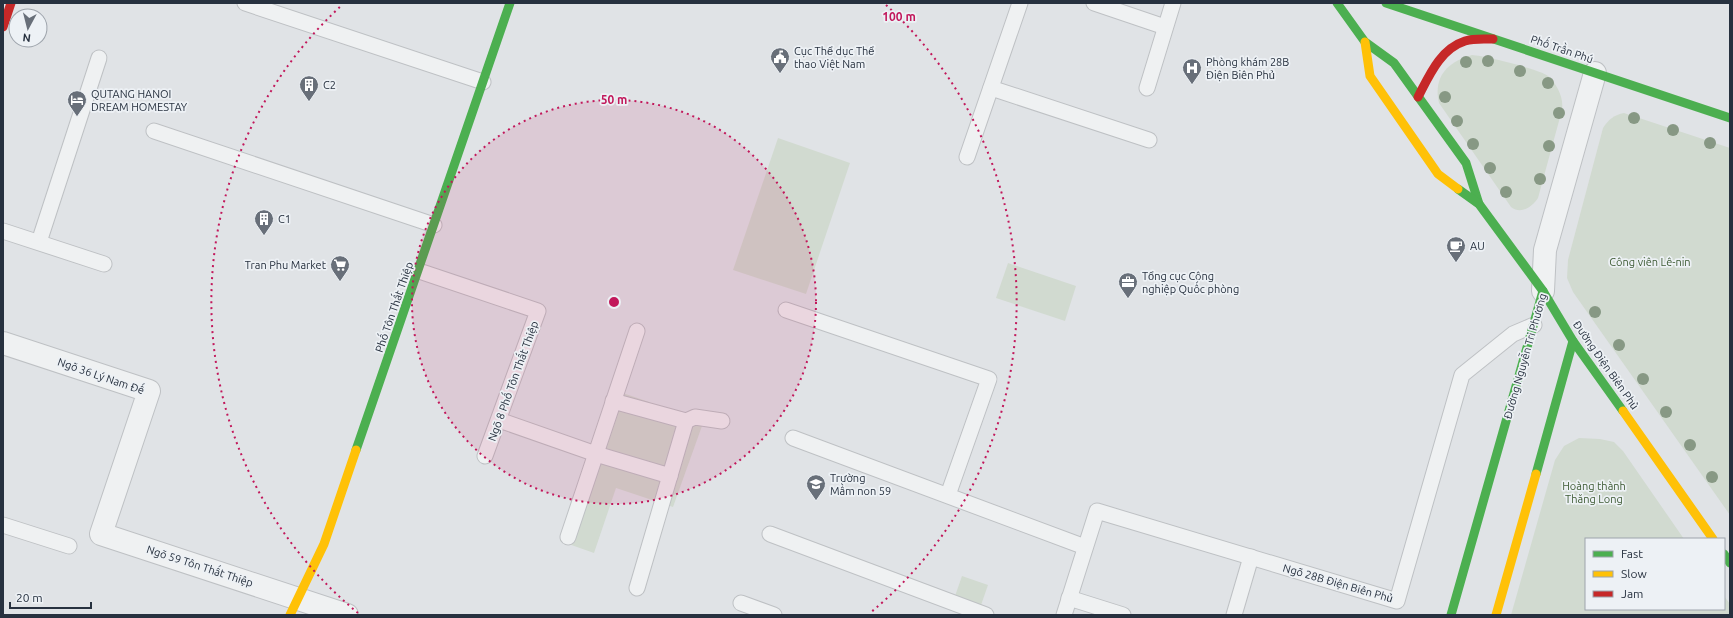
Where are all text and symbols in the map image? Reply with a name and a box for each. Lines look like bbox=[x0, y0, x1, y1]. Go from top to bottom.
north arrow bbox=[8, 8, 48, 48]
text: 100 m bbox=[882, 10, 916, 23]
text: N bbox=[22, 31, 32, 44]
street label: Phố Trần Phú bbox=[1529, 31, 1595, 65]
place label: Cục Thể dục Thể thao Việt Nam bbox=[794, 45, 874, 71]
public building icon: Cục Thể dục Thể thao Việt Nam bbox=[769, 46, 791, 74]
place label: Phòng khám 28B Điện Biên Phủ bbox=[1206, 56, 1289, 82]
hospital icon: Phòng khám 28B Điện Biên Phủ bbox=[1181, 57, 1203, 85]
building icon: C2 bbox=[298, 74, 320, 102]
place label: C2 bbox=[323, 79, 336, 91]
place label: QUTANG HANOI DREAM HOMESTAY bbox=[91, 88, 188, 113]
hotel icon: QUTANG HANOI DREAM HOMESTAY bbox=[66, 89, 88, 117]
text: 50 m bbox=[601, 93, 627, 106]
building icon: C1 bbox=[253, 208, 275, 236]
place label: C1 bbox=[278, 213, 291, 225]
cafe icon: AU bbox=[1445, 235, 1467, 263]
place label: AU bbox=[1470, 240, 1485, 252]
supermarket icon: Tran Phu Market bbox=[329, 254, 351, 282]
park label: Công viên Lê-nin bbox=[1609, 256, 1691, 268]
place label: Tran Phu Market bbox=[245, 259, 327, 271]
street label: Phố Tôn Thất Thiệp bbox=[371, 260, 416, 354]
place label: Tổng cục Công nghiệp Quốc phòng bbox=[1142, 270, 1239, 296]
office icon: Tổng cục Công nghiệp Quốc phòng bbox=[1117, 271, 1139, 299]
street label: Đường Nguyễn Tri Phương bbox=[1501, 292, 1549, 420]
centre of rings bbox=[607, 295, 621, 309]
street label: Ngõ 8 Phố Tôn Thất Thiệp bbox=[484, 319, 541, 443]
street label: Đường Điện Biên Phủ bbox=[1570, 319, 1641, 412]
street label: Ngõ 36 Lý Nam Đế bbox=[56, 354, 146, 396]
place label: Trường Mầm non 59 bbox=[830, 472, 891, 497]
school or university icon: Trường Mầm non 59 bbox=[805, 473, 827, 501]
park label: Hoàng thành Thăng Long bbox=[1562, 480, 1626, 505]
legend bbox=[1585, 538, 1725, 610]
street label: Ngõ 59 Tôn Thất Thiệp bbox=[145, 541, 255, 590]
text: Fast bbox=[1621, 547, 1643, 560]
street label: Ngõ 28B Điện Biên Phủ bbox=[1281, 562, 1394, 605]
text: Slow bbox=[1621, 567, 1647, 580]
scale bar bbox=[10, 584, 91, 610]
text: Jam bbox=[1621, 587, 1643, 600]
text: 20 m bbox=[16, 591, 43, 604]

